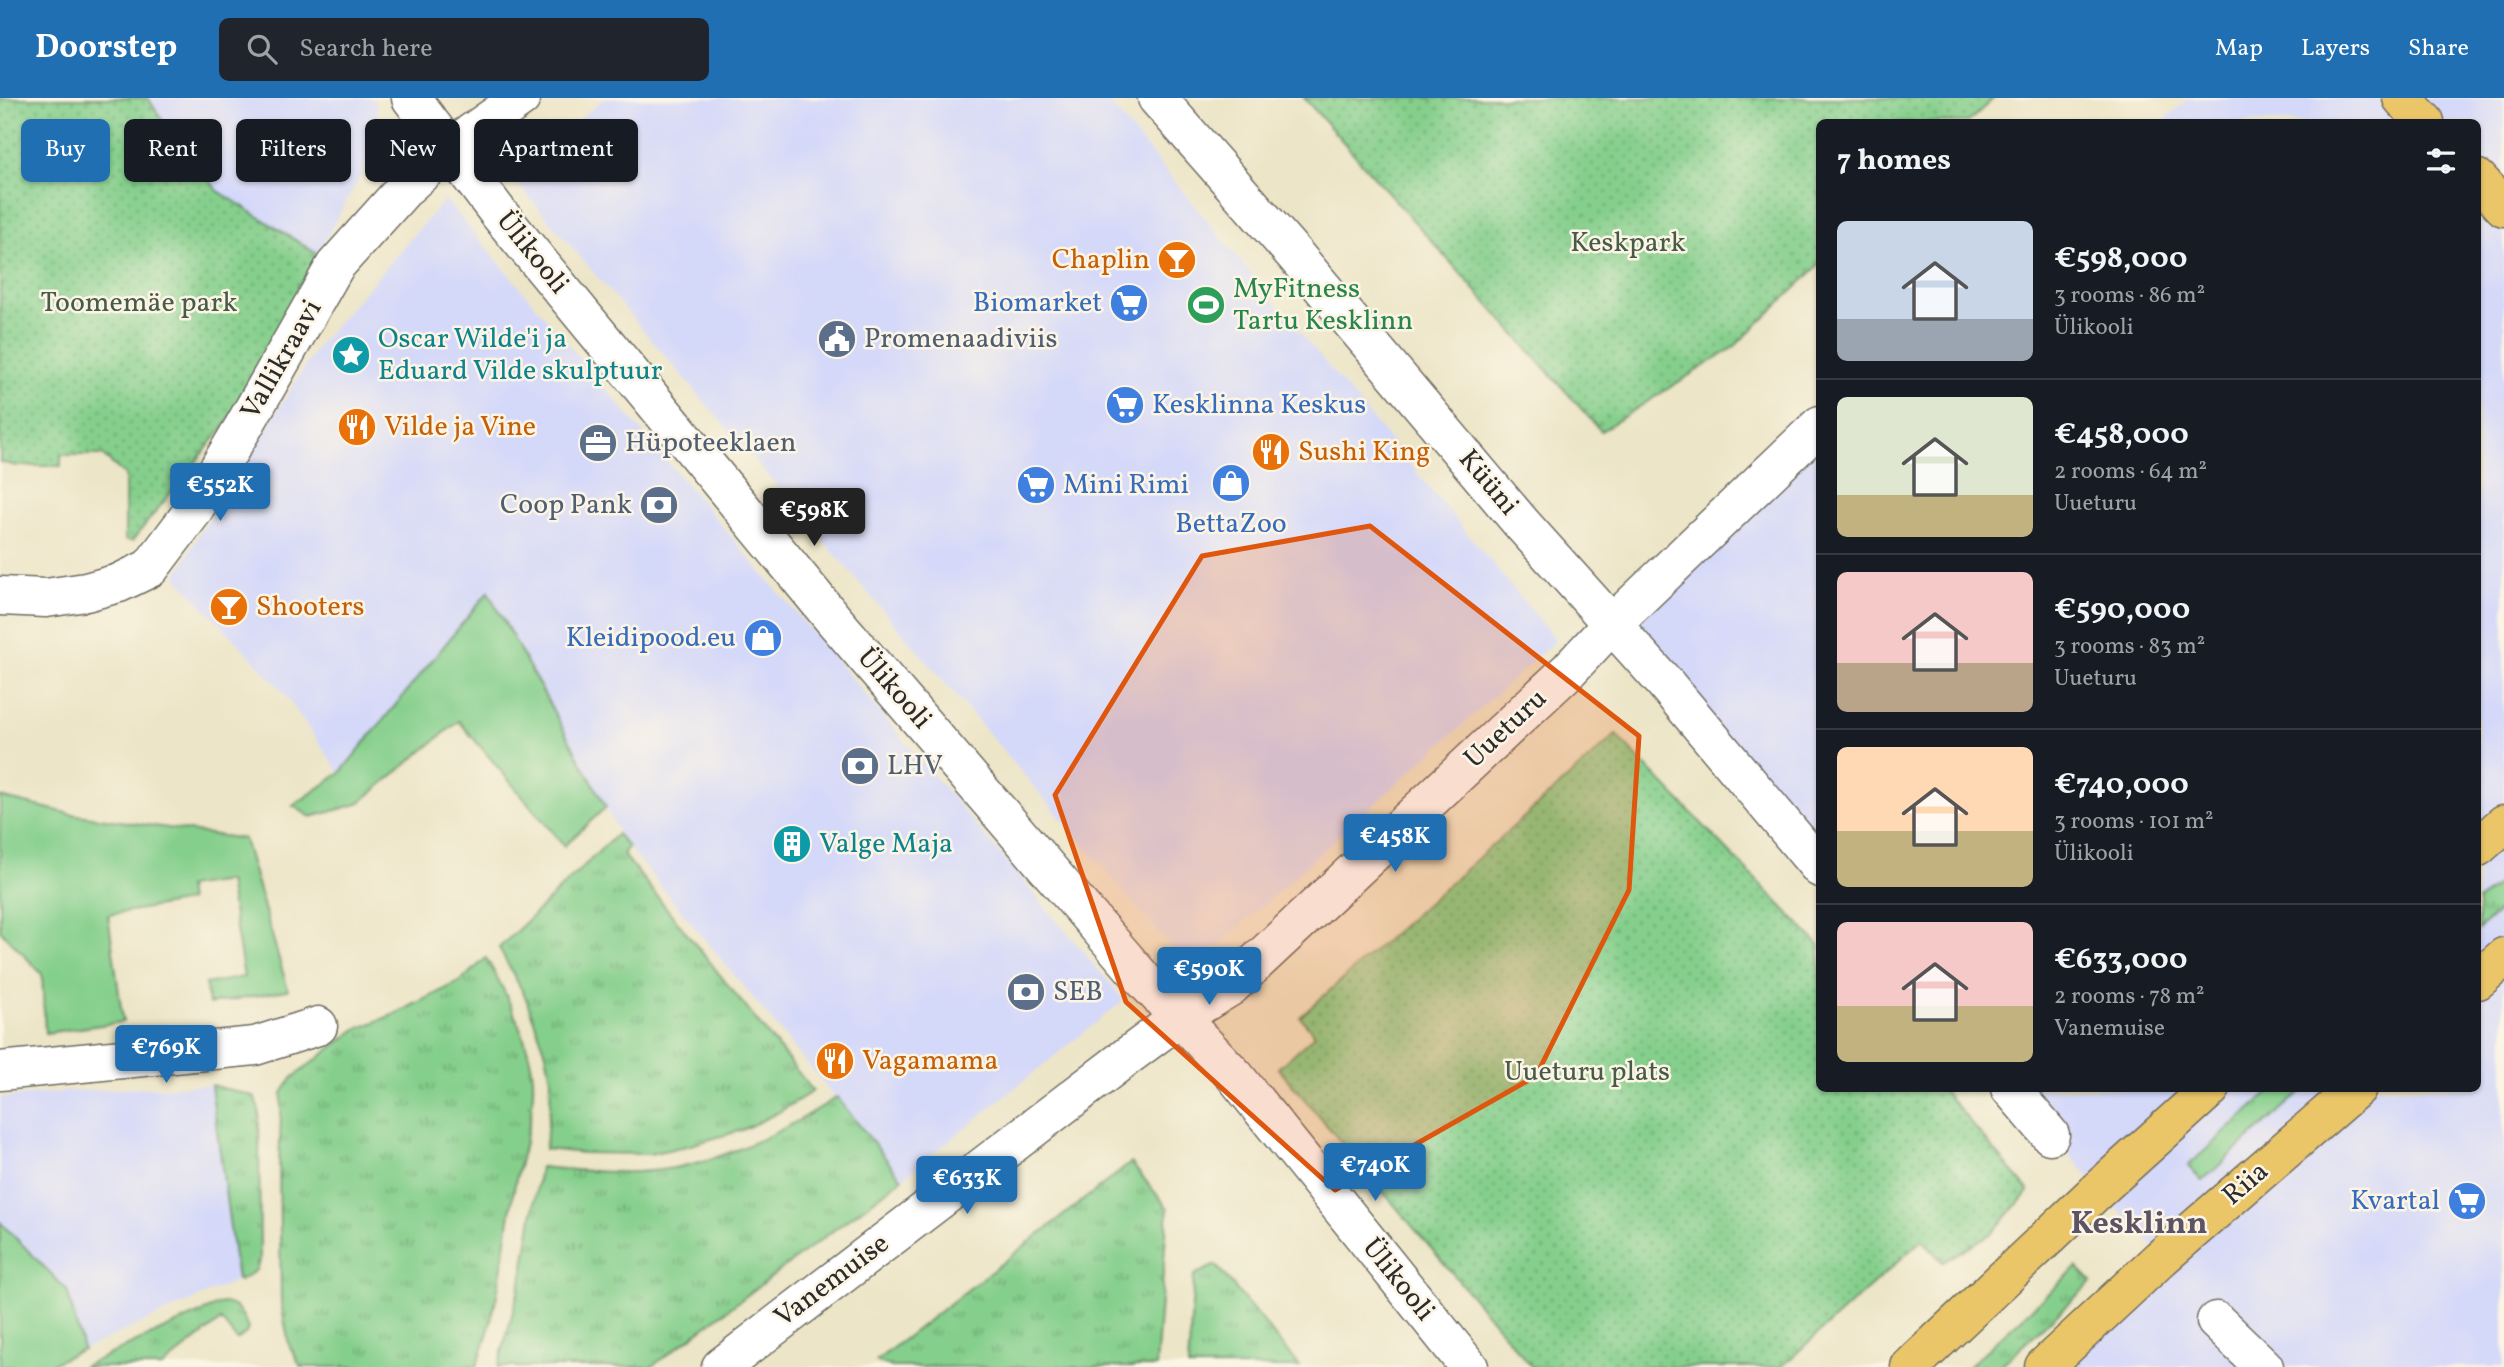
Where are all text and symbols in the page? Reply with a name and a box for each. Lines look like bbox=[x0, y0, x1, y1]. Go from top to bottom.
search box bbox=[219, 18, 709, 81]
text: Doorstep bbox=[35, 26, 177, 72]
icon: search bbox=[243, 30, 281, 68]
text: Search here bbox=[299, 31, 433, 67]
text: Map bbox=[2215, 32, 2263, 66]
text: Layers bbox=[2301, 32, 2370, 66]
text: Share bbox=[2408, 32, 2469, 66]
chip: Buy bbox=[21, 119, 110, 182]
chip: Rent bbox=[124, 119, 222, 182]
chip: Filters bbox=[236, 119, 351, 182]
chip: New bbox=[365, 119, 460, 182]
chip: Apartment bbox=[474, 119, 638, 182]
text: 7 homes bbox=[1837, 140, 1951, 182]
icon: filters bbox=[2422, 142, 2460, 180]
street label: Ülikooli bbox=[486, 203, 578, 303]
park label: Keskpark bbox=[1570, 224, 1686, 263]
text: €598,000 bbox=[2054, 238, 2187, 280]
bar icon: Chaplin bbox=[1156, 239, 1198, 281]
place label: Chaplin bbox=[1052, 241, 1150, 280]
icon: home bbox=[1893, 249, 1977, 333]
place label: MyFitness Tartu Kesklinn bbox=[1233, 270, 1413, 341]
text: 3 rooms · 86 m² bbox=[2054, 280, 2205, 312]
supermarket icon: Biomarket bbox=[1108, 282, 1150, 324]
park label: Toomemäe park bbox=[41, 284, 237, 323]
place label: Biomarket bbox=[973, 284, 1102, 323]
sports icon: MyFitness Tartu Kesklinn bbox=[1185, 284, 1227, 326]
street label: Vallikraavi bbox=[232, 293, 332, 427]
text: Ülikooli bbox=[2054, 312, 2134, 344]
public building icon: Promenaadiviis bbox=[816, 318, 858, 360]
place label: Oscar Wilde'i ja Eduard Vilde skulptuur bbox=[378, 320, 663, 391]
place label: Promenaadiviis bbox=[864, 320, 1057, 359]
place icon: Oscar Wilde'i ja Eduard Vilde skulptuur bbox=[330, 334, 372, 376]
supermarket icon: Kesklinna Keskus bbox=[1104, 384, 1146, 426]
place label: Kesklinna Keskus bbox=[1152, 386, 1366, 425]
restaurant icon: Vilde ja Vine bbox=[336, 406, 378, 448]
place label: Vilde ja Vine bbox=[384, 408, 536, 447]
text: €458,000 bbox=[2054, 414, 2189, 456]
office icon: Hüpoteeklaen bbox=[577, 422, 619, 464]
place label: Hüpoteeklaen bbox=[625, 424, 796, 463]
icon: home bbox=[1893, 425, 1977, 509]
restaurant icon: Sushi King bbox=[1250, 431, 1292, 473]
place label: Sushi King bbox=[1298, 433, 1430, 472]
street label: Küüni bbox=[1449, 441, 1527, 525]
text: 2 rooms · 64 m² bbox=[2054, 456, 2207, 488]
shop icon: BettaZoo bbox=[1210, 462, 1252, 504]
pin: €552K bbox=[171, 464, 269, 523]
supermarket icon: Mini Rimi bbox=[1015, 464, 1057, 506]
place label: Mini Rimi bbox=[1063, 466, 1189, 505]
text: €552K bbox=[186, 470, 254, 502]
bank icon: Coop Pank bbox=[638, 484, 680, 526]
place label: Coop Pank bbox=[500, 486, 632, 525]
text: Uueturu bbox=[2054, 488, 2137, 520]
pin: €598K bbox=[765, 489, 863, 548]
text: €598K bbox=[779, 495, 849, 527]
place label: BettaZoo bbox=[1175, 505, 1287, 544]
bar icon: Shooters bbox=[208, 586, 250, 628]
place label: Shooters bbox=[256, 588, 364, 627]
text: €590,000 bbox=[2054, 589, 2190, 631]
icon: home bbox=[1893, 600, 1977, 684]
shop icon: Kleidipood.eu bbox=[742, 617, 784, 659]
place label: Kleidipood.eu bbox=[566, 619, 736, 658]
text: 3 rooms · 83 m² bbox=[2054, 631, 2205, 663]
street label: Ülikooli bbox=[848, 640, 940, 738]
text: Uueturu bbox=[2054, 663, 2137, 695]
street label: Uueturu bbox=[1456, 680, 1556, 778]
bank icon: LHV bbox=[839, 745, 881, 787]
place label: LHV bbox=[887, 747, 943, 786]
text: €740,000 bbox=[2054, 764, 2189, 806]
icon: home bbox=[1893, 775, 1977, 859]
text: 3 rooms · 101 m² bbox=[2054, 806, 2214, 838]
pin: €458K bbox=[1346, 814, 1444, 874]
text: €458K bbox=[1360, 821, 1430, 853]
building icon: Valge Maja bbox=[771, 823, 813, 865]
place label: Valge Maja bbox=[819, 825, 953, 864]
text: Ülikooli bbox=[2054, 838, 2134, 870]
text: €633,000 bbox=[2054, 939, 2188, 981]
pin: €590K bbox=[1160, 948, 1258, 1007]
icon: home bbox=[1893, 950, 1977, 1034]
text: €590K bbox=[1173, 954, 1245, 986]
bank icon: SEB bbox=[1005, 971, 1047, 1013]
place label: SEB bbox=[1053, 973, 1103, 1012]
text: 2 rooms · 78 m² bbox=[2054, 981, 2205, 1013]
text: Vanemuise bbox=[2054, 1013, 2165, 1045]
pin: €769K bbox=[117, 1026, 215, 1085]
text: €769K bbox=[131, 1032, 201, 1064]
restaurant icon: Vagamama bbox=[814, 1040, 856, 1082]
place label: Vagamama bbox=[862, 1042, 998, 1081]
park label: Uueturu plats bbox=[1504, 1053, 1670, 1092]
pin: €740K bbox=[1326, 1144, 1424, 1203]
text: €740K bbox=[1340, 1150, 1410, 1182]
street label: Riia bbox=[2214, 1153, 2278, 1215]
pin: €633K bbox=[918, 1156, 1016, 1216]
text: €633K bbox=[932, 1163, 1002, 1195]
supermarket icon: Kvartal bbox=[2446, 1180, 2488, 1222]
place label: Kvartal bbox=[2350, 1182, 2440, 1221]
district label: Kesklinn bbox=[2071, 1203, 2207, 1247]
street label: Vanemuise bbox=[766, 1225, 898, 1337]
street label: Ülikooli bbox=[1352, 1230, 1444, 1330]

